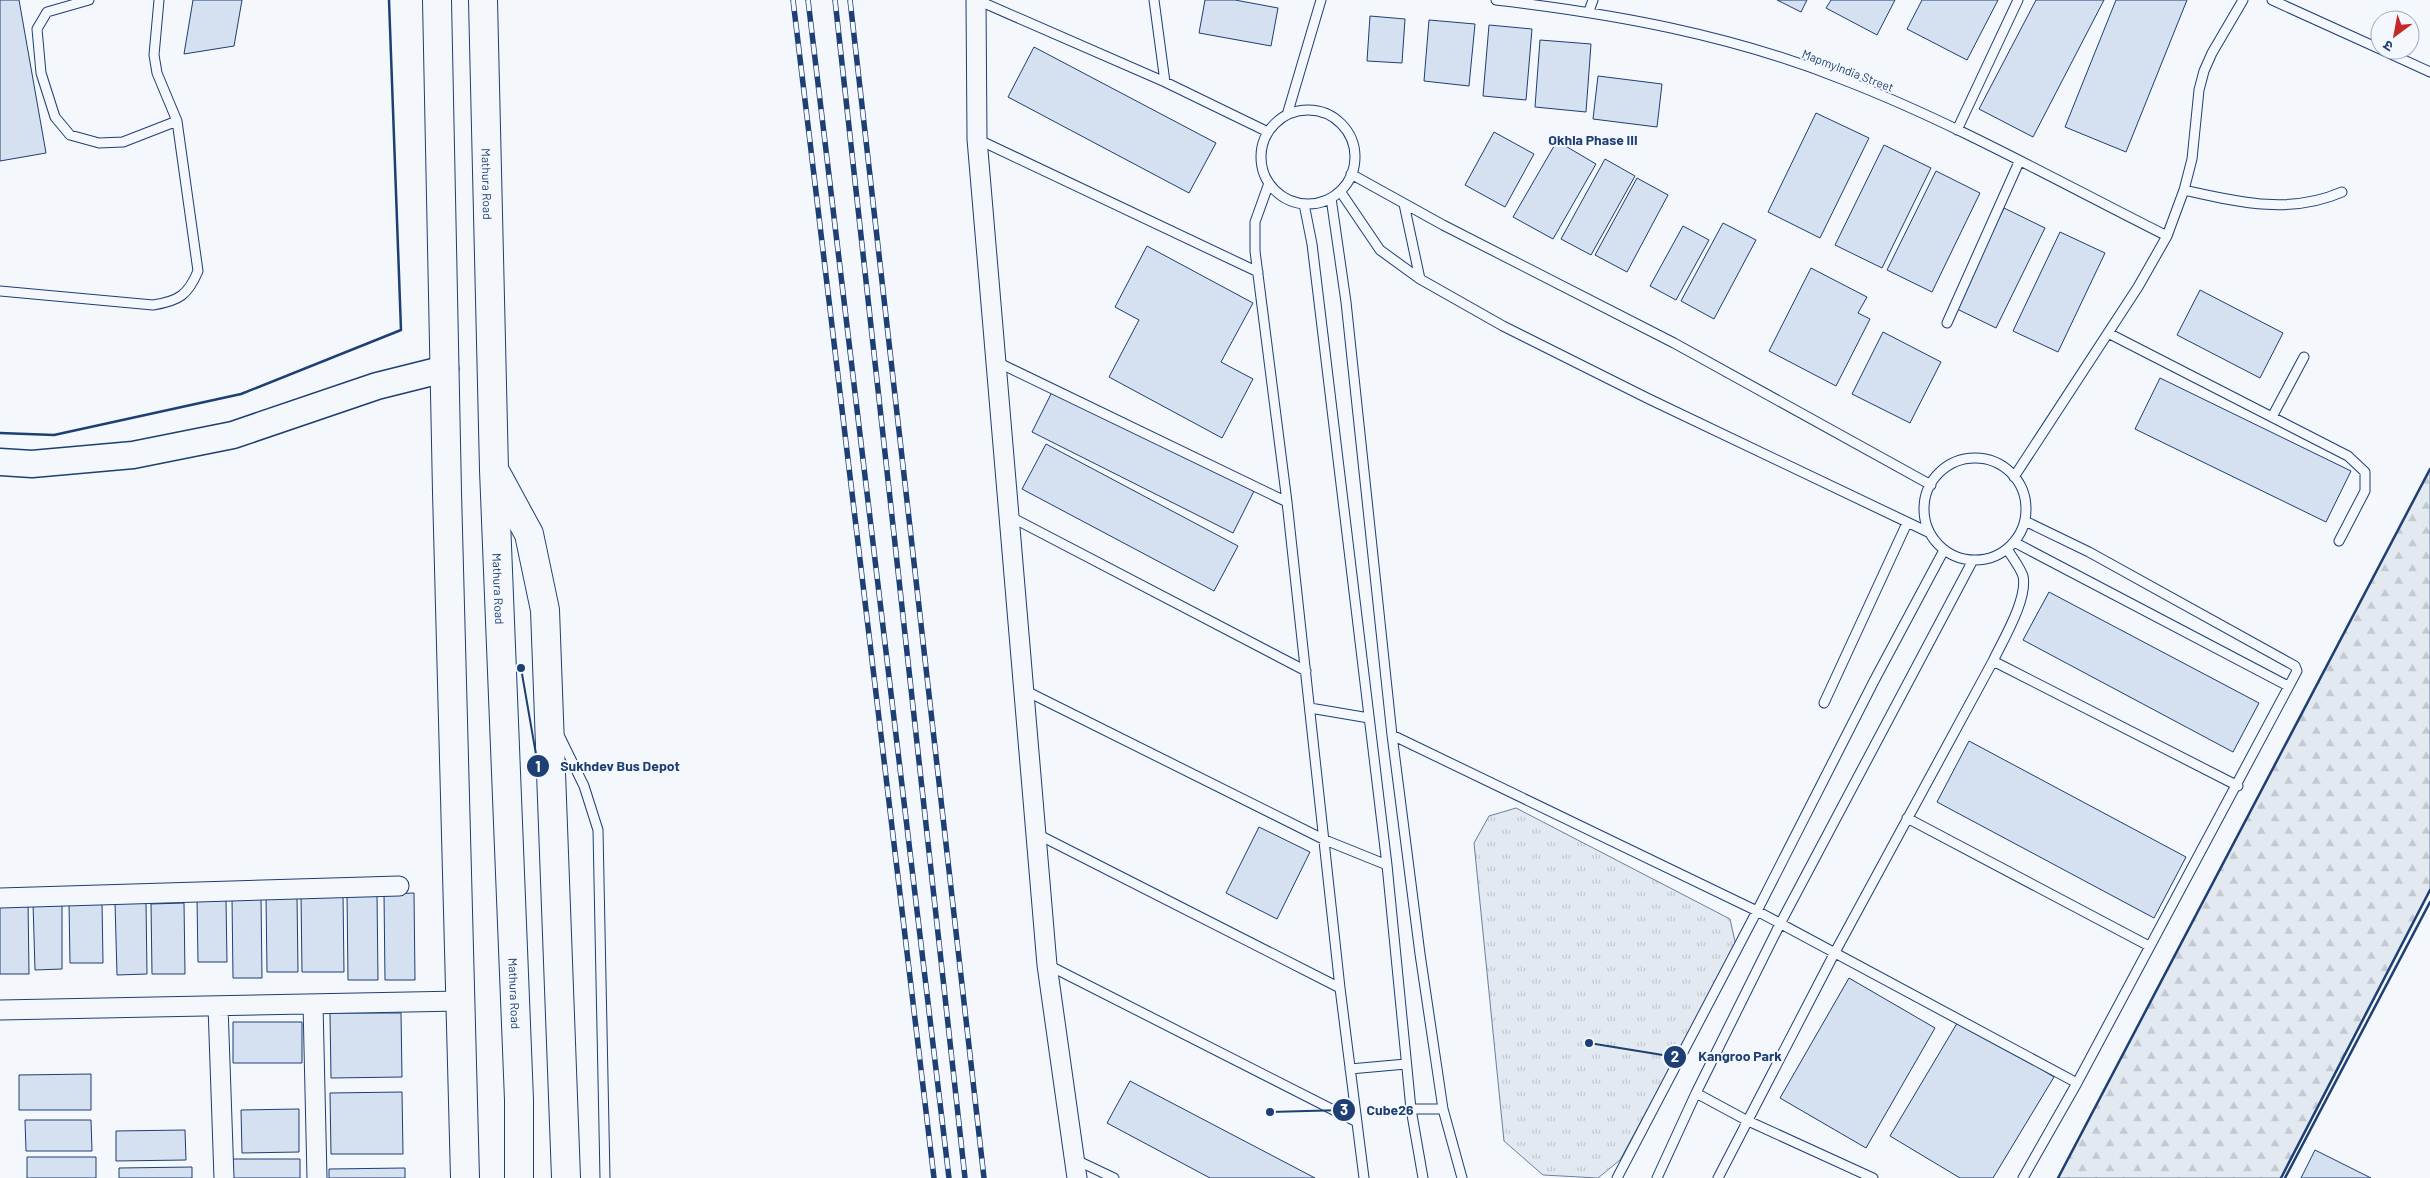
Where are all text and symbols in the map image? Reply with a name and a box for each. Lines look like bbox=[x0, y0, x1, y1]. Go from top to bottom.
north arrow bbox=[2370, 10, 2420, 60]
text: उ bbox=[2379, 37, 2396, 56]
street label: MapmyIndia Street bbox=[1800, 46, 1896, 94]
district label: Okhla Phase III bbox=[1548, 131, 1638, 148]
street label: Mathura Road bbox=[479, 148, 495, 220]
street label: Mathura Road bbox=[490, 553, 507, 625]
callout: Sukhdev Bus Depot bbox=[525, 752, 690, 781]
text: 1 bbox=[535, 757, 541, 775]
text: Sukhdev Bus Depot bbox=[560, 757, 680, 774]
street label: Mathura Road bbox=[506, 957, 523, 1029]
callout: Kangroo Park bbox=[1663, 1042, 1791, 1071]
text: 2 bbox=[1671, 1047, 1679, 1065]
text: Kangroo Park bbox=[1698, 1047, 1782, 1064]
callout: Cube26 bbox=[1332, 1095, 1424, 1124]
text: 3 bbox=[1340, 1100, 1348, 1118]
text: Cube26 bbox=[1366, 1101, 1414, 1118]

